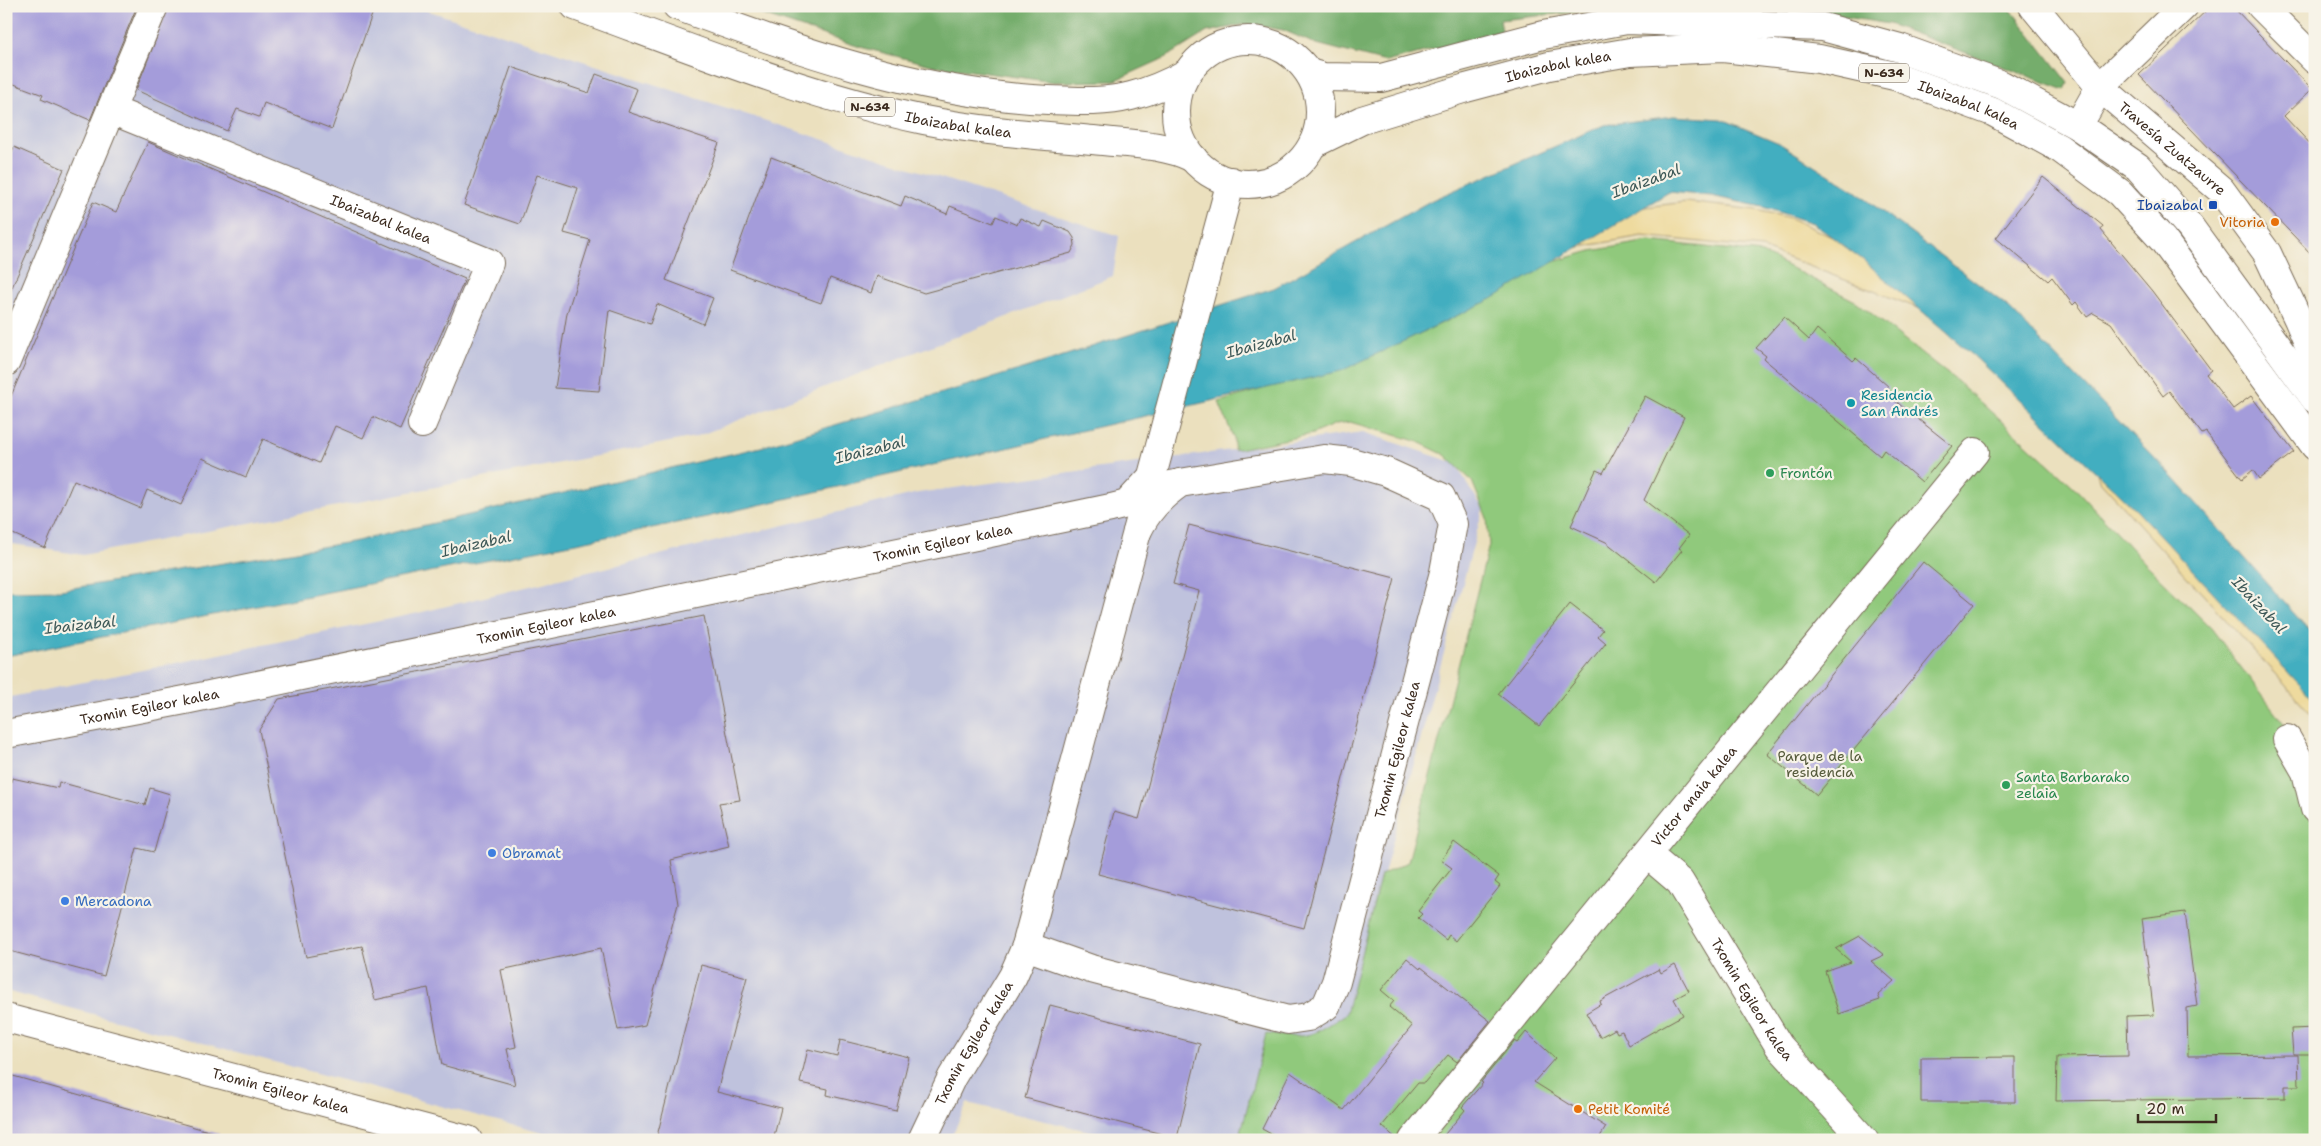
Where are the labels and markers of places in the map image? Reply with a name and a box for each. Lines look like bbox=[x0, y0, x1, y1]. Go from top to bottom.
place label: Ibaizabal bbox=[2137, 196, 2204, 214]
marker: Ibaizabal bbox=[2207, 199, 2219, 211]
place label: Vitoria bbox=[2219, 213, 2265, 231]
marker: Vitoria bbox=[2269, 216, 2281, 228]
place label: Residencia San Andrés bbox=[1861, 386, 1939, 420]
marker: Residencia San Andrés bbox=[1845, 397, 1857, 409]
place label: Frontón bbox=[1780, 464, 1833, 482]
marker: Frontón bbox=[1764, 467, 1776, 479]
place label: Santa Barbarako zelaia bbox=[2016, 768, 2130, 802]
marker: Santa Barbarako zelaia bbox=[2000, 779, 2012, 791]
place label: Obramat bbox=[502, 844, 561, 862]
marker: Obramat bbox=[486, 847, 498, 859]
place label: Mercadona bbox=[75, 892, 152, 910]
marker: Mercadona bbox=[59, 895, 71, 907]
place label: Petit Komité bbox=[1588, 1100, 1670, 1118]
marker: Petit Komité bbox=[1572, 1103, 1584, 1115]

